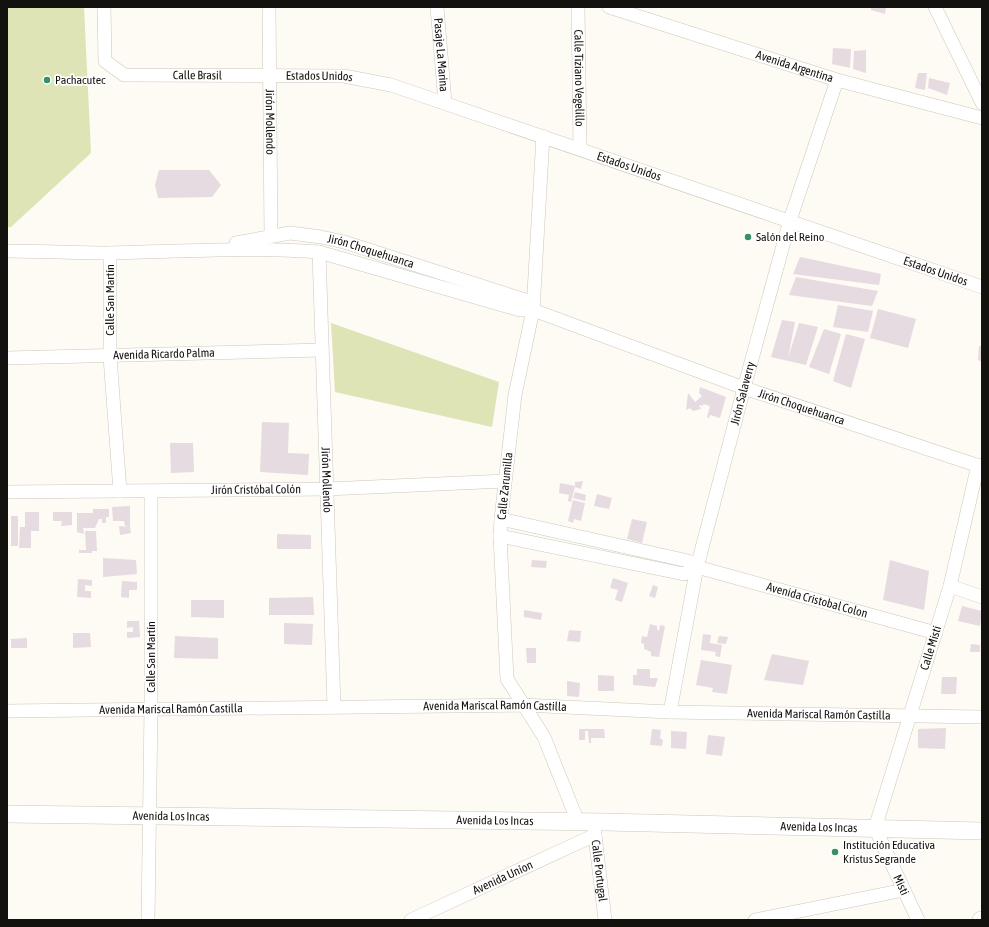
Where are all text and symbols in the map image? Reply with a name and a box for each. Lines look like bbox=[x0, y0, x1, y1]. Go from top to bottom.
street label: Pasaje La Marina bbox=[431, 17, 451, 92]
street label: Calle Tiziano Vegelillo bbox=[571, 29, 587, 127]
street label: Avenida Argentina bbox=[754, 47, 835, 85]
street label: Calle Brasil bbox=[173, 68, 223, 82]
street label: Estados Unidos bbox=[286, 69, 354, 85]
place label: Pachacutec bbox=[55, 73, 106, 87]
marker: Pachacutec bbox=[42, 75, 52, 85]
street label: Jirón Mollendo bbox=[263, 89, 277, 155]
street label: Estados Unidos bbox=[595, 149, 663, 184]
place label: Salón del Reino bbox=[756, 230, 825, 244]
street label: Jirón Choquehuanca bbox=[326, 232, 416, 271]
marker: Salón del Reino bbox=[743, 232, 753, 242]
street label: Estados Unidos bbox=[902, 254, 970, 289]
street label: Calle San Martín bbox=[103, 264, 117, 336]
street label: Avenida Ricardo Palma bbox=[113, 346, 215, 362]
street label: Jirón Salaverry bbox=[728, 360, 758, 427]
street label: Jirón Choquehuanca bbox=[757, 386, 847, 428]
street label: Jirón Mollendo bbox=[318, 447, 335, 513]
street label: Calle Zarumilla bbox=[494, 451, 516, 521]
street label: Jirón Cristóbal Colón bbox=[211, 482, 301, 497]
street label: Avenida Cristobal Colon bbox=[765, 580, 869, 621]
street label: Calle San Martín bbox=[144, 621, 158, 693]
street label: Calle Misti bbox=[917, 624, 944, 672]
street label: Avenida Mariscal Ramón Castilla bbox=[423, 698, 567, 714]
street label: Avenida Mariscal Ramón Castilla bbox=[99, 701, 243, 717]
street label: Avenida Mariscal Ramón Castilla bbox=[747, 706, 891, 723]
street label: Avenida Los Incas bbox=[132, 809, 210, 824]
street label: Avenida Los Incas bbox=[456, 813, 534, 828]
street label: Avenida Los Incas bbox=[780, 819, 858, 835]
place label: Institución Educativa Kristus Segrande bbox=[843, 838, 935, 866]
street label: Calle Portugal bbox=[589, 839, 610, 903]
marker: Institución Educativa Kristus Segrande bbox=[830, 847, 840, 857]
street label: Avenida Uníon bbox=[470, 858, 535, 898]
street label: Misti bbox=[890, 872, 912, 898]

